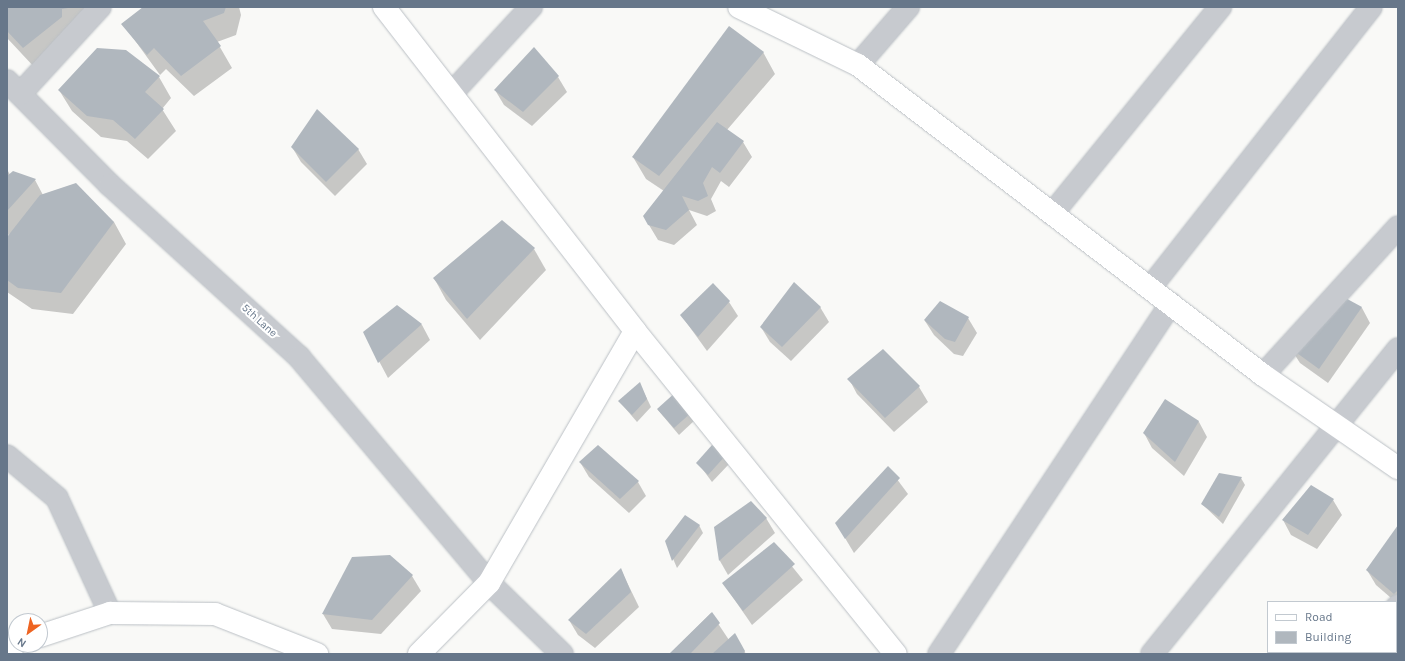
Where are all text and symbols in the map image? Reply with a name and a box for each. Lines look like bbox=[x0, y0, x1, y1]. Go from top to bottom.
street label: 5th Lane bbox=[239, 302, 279, 340]
legend bbox=[1267, 601, 1397, 653]
text: Road bbox=[1305, 610, 1333, 624]
north arrow bbox=[8, 613, 48, 653]
text: Building bbox=[1305, 630, 1351, 644]
text: N bbox=[15, 635, 29, 650]

